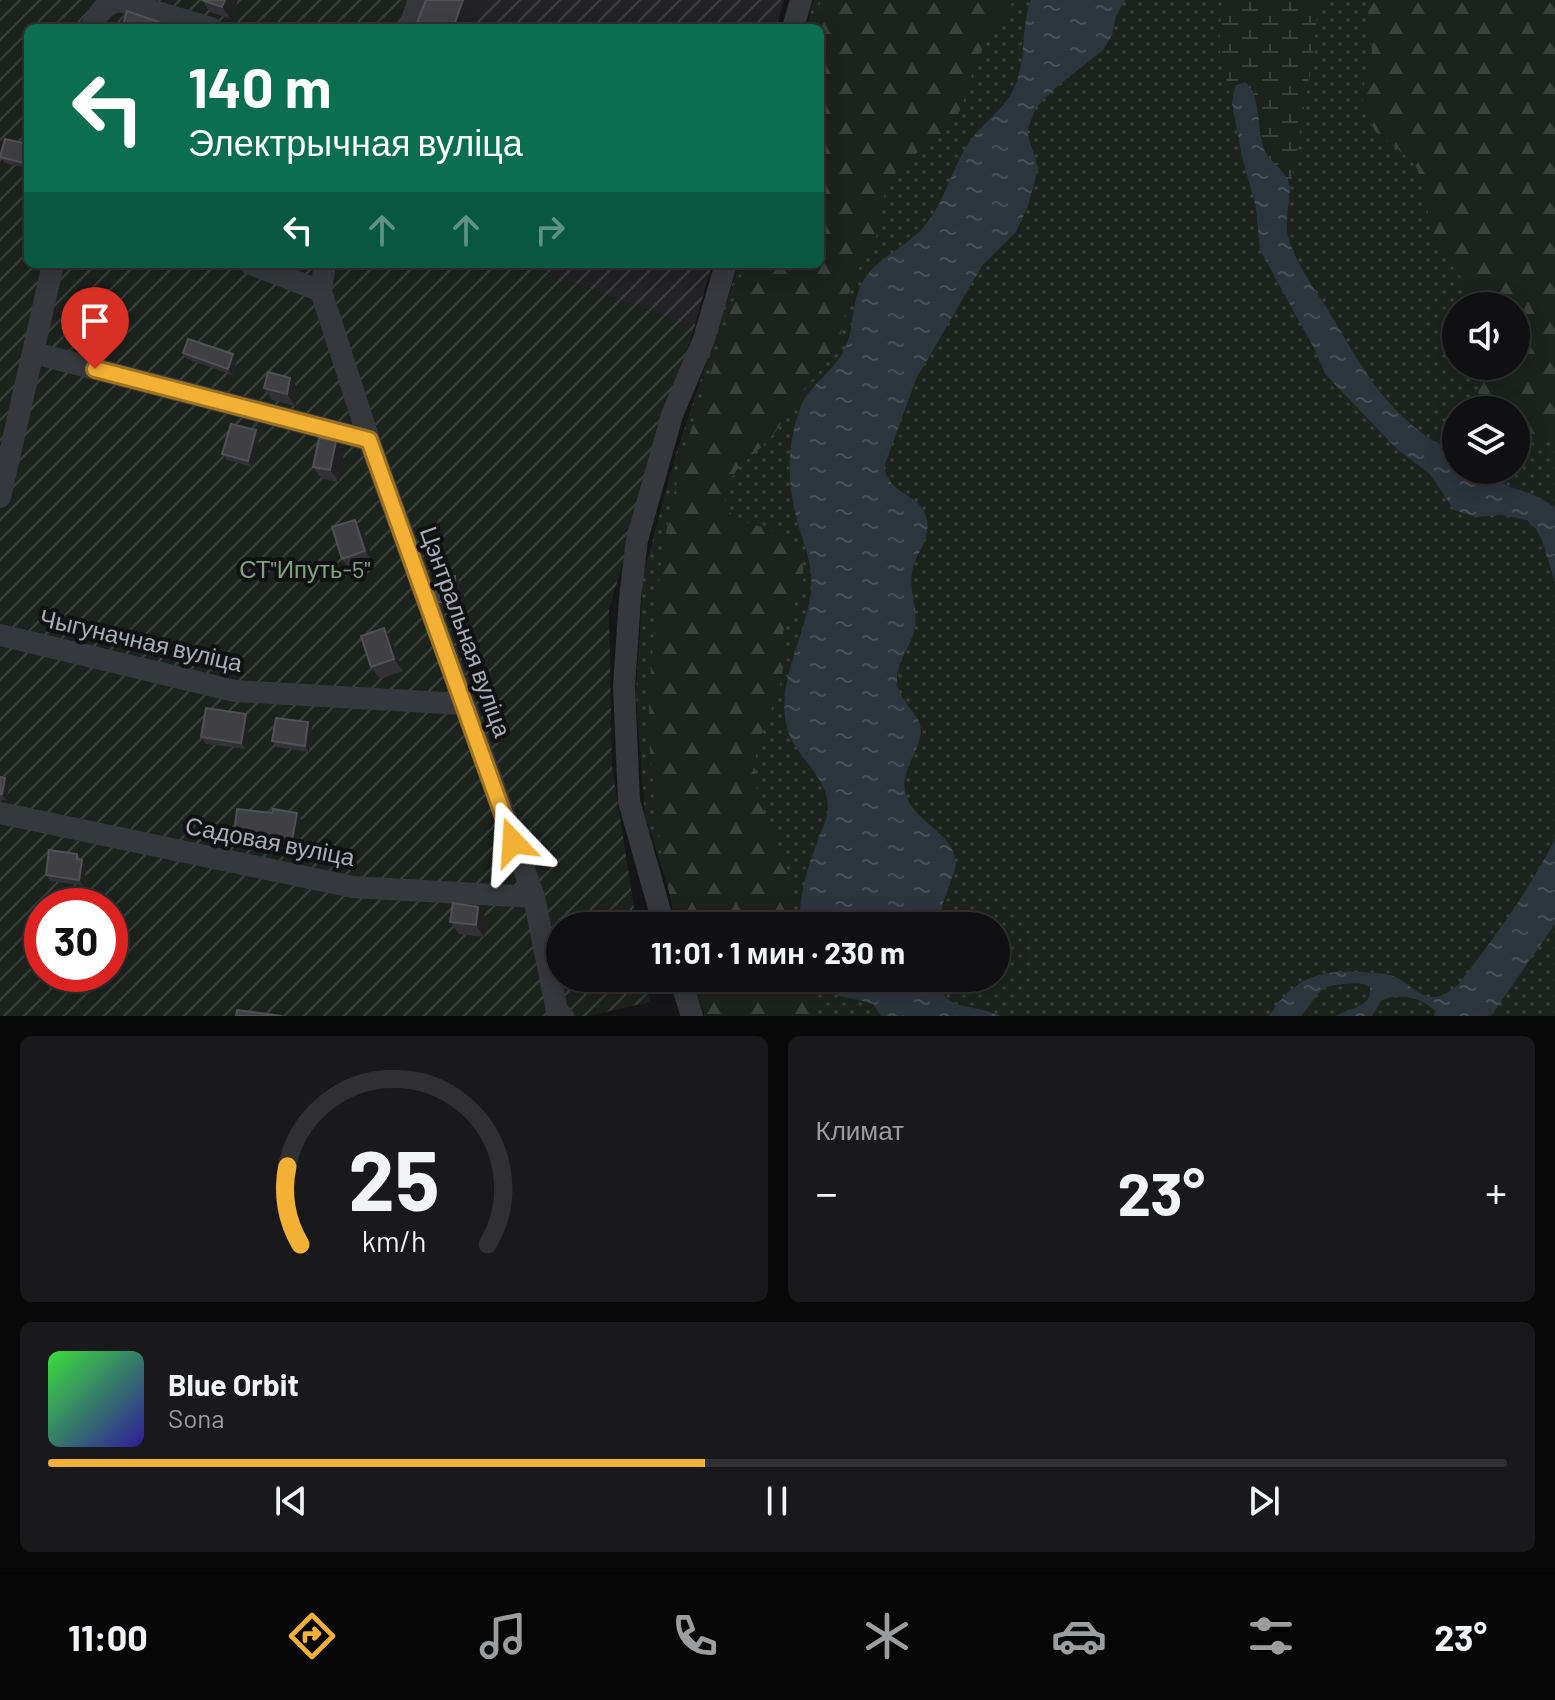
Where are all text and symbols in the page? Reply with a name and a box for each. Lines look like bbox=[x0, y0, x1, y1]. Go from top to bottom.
text: 140 m bbox=[188, 52, 332, 119]
icon: left bbox=[56, 56, 160, 160]
text: Электрычная вуліца bbox=[188, 120, 523, 163]
icon: left bbox=[276, 208, 320, 252]
icon: ahead bbox=[360, 208, 404, 252]
icon: ahead bbox=[444, 208, 488, 252]
icon: right bbox=[528, 208, 572, 252]
pin bbox=[61, 287, 129, 369]
map controls bbox=[1442, 292, 1530, 484]
button: sound bbox=[1442, 292, 1530, 380]
icon: arrive bbox=[73, 299, 117, 343]
button: layers bbox=[1442, 396, 1530, 484]
street label: Цэнтральная вуліца bbox=[415, 522, 518, 741]
park label: СТ"Ипуть-5" bbox=[239, 554, 371, 583]
street label: Чыгуначная вуліца bbox=[37, 602, 246, 677]
position arrow bbox=[471, 800, 555, 884]
street label: Садовая вуліца bbox=[183, 810, 358, 871]
speed limit sign: 30 bbox=[24, 888, 128, 992]
text: 11:01 · 1 мин · 230 m bbox=[651, 934, 905, 970]
text: Климат bbox=[816, 1114, 904, 1145]
text: 25 bbox=[348, 1128, 439, 1228]
text: 23° bbox=[1117, 1156, 1205, 1228]
text: − bbox=[816, 1165, 838, 1218]
text: + bbox=[1485, 1165, 1507, 1218]
text: km/h bbox=[361, 1223, 426, 1258]
text: Blue Orbit bbox=[168, 1366, 299, 1402]
text: Sona bbox=[168, 1402, 225, 1433]
icon: previous bbox=[269, 1479, 313, 1523]
icon: pause bbox=[755, 1479, 799, 1523]
icon: next bbox=[1242, 1479, 1286, 1523]
icon: directions bbox=[284, 1608, 340, 1664]
icon: music bbox=[475, 1608, 531, 1664]
icon: phone bbox=[667, 1608, 723, 1664]
icon: climate bbox=[859, 1608, 915, 1664]
icon: car bbox=[1051, 1608, 1107, 1664]
icon: filters bbox=[1243, 1608, 1299, 1664]
text: 11:00 bbox=[68, 1615, 148, 1658]
text: 23° bbox=[1434, 1615, 1487, 1658]

